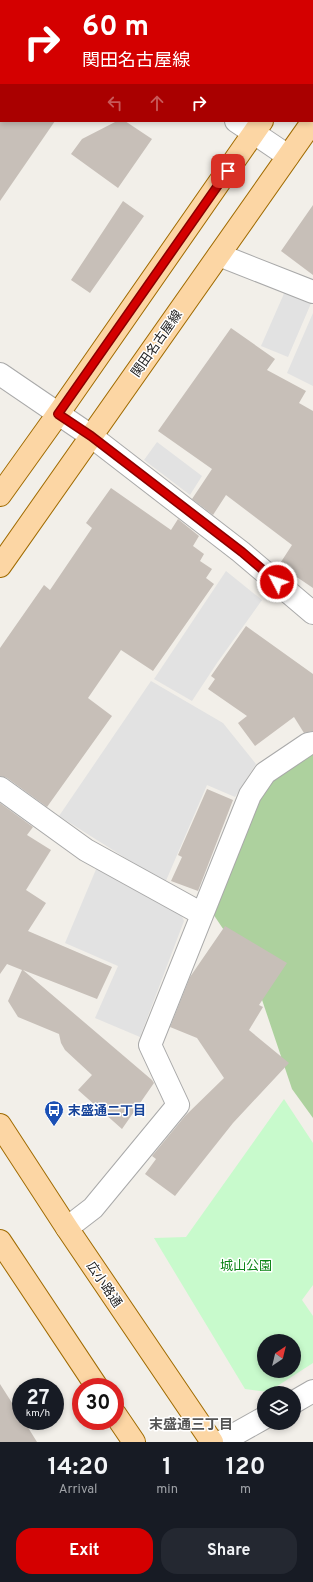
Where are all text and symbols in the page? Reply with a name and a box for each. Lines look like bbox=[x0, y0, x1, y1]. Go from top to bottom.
text: 60 m bbox=[82, 10, 149, 46]
icon: right bbox=[16, 16, 68, 68]
text: 関田名古屋線 bbox=[82, 50, 190, 73]
icon: left bbox=[104, 92, 126, 114]
icon: ahead bbox=[146, 92, 168, 114]
icon: right bbox=[188, 92, 210, 114]
pin bbox=[211, 154, 245, 188]
icon: arrive bbox=[217, 160, 239, 182]
street label: 関田名古屋線 bbox=[128, 307, 187, 381]
position arrow bbox=[256, 561, 298, 603]
bus stop icon: 末盛通二丁目 bbox=[43, 1099, 65, 1127]
place label: 末盛通二丁目 bbox=[68, 1103, 146, 1120]
street label: 広小路通 bbox=[82, 1259, 125, 1311]
park label: 城山公園 bbox=[220, 1259, 272, 1275]
north arrow bbox=[257, 1334, 301, 1378]
map controls bbox=[257, 1334, 301, 1430]
speed limit sign: 30 bbox=[72, 1378, 124, 1430]
text: 27 bbox=[27, 1386, 49, 1412]
button: layers bbox=[257, 1386, 301, 1430]
text: km/h bbox=[26, 1407, 50, 1420]
district label: 末盛通三丁目 bbox=[149, 1416, 233, 1434]
text: 14:20 bbox=[47, 1453, 109, 1483]
text: 1 bbox=[162, 1453, 172, 1483]
text: 120 bbox=[225, 1453, 266, 1483]
text: Arrival bbox=[59, 1482, 98, 1498]
text: min bbox=[156, 1482, 178, 1498]
text: m bbox=[240, 1482, 251, 1498]
button: Exit bbox=[16, 1528, 153, 1574]
button: Share bbox=[161, 1528, 297, 1574]

